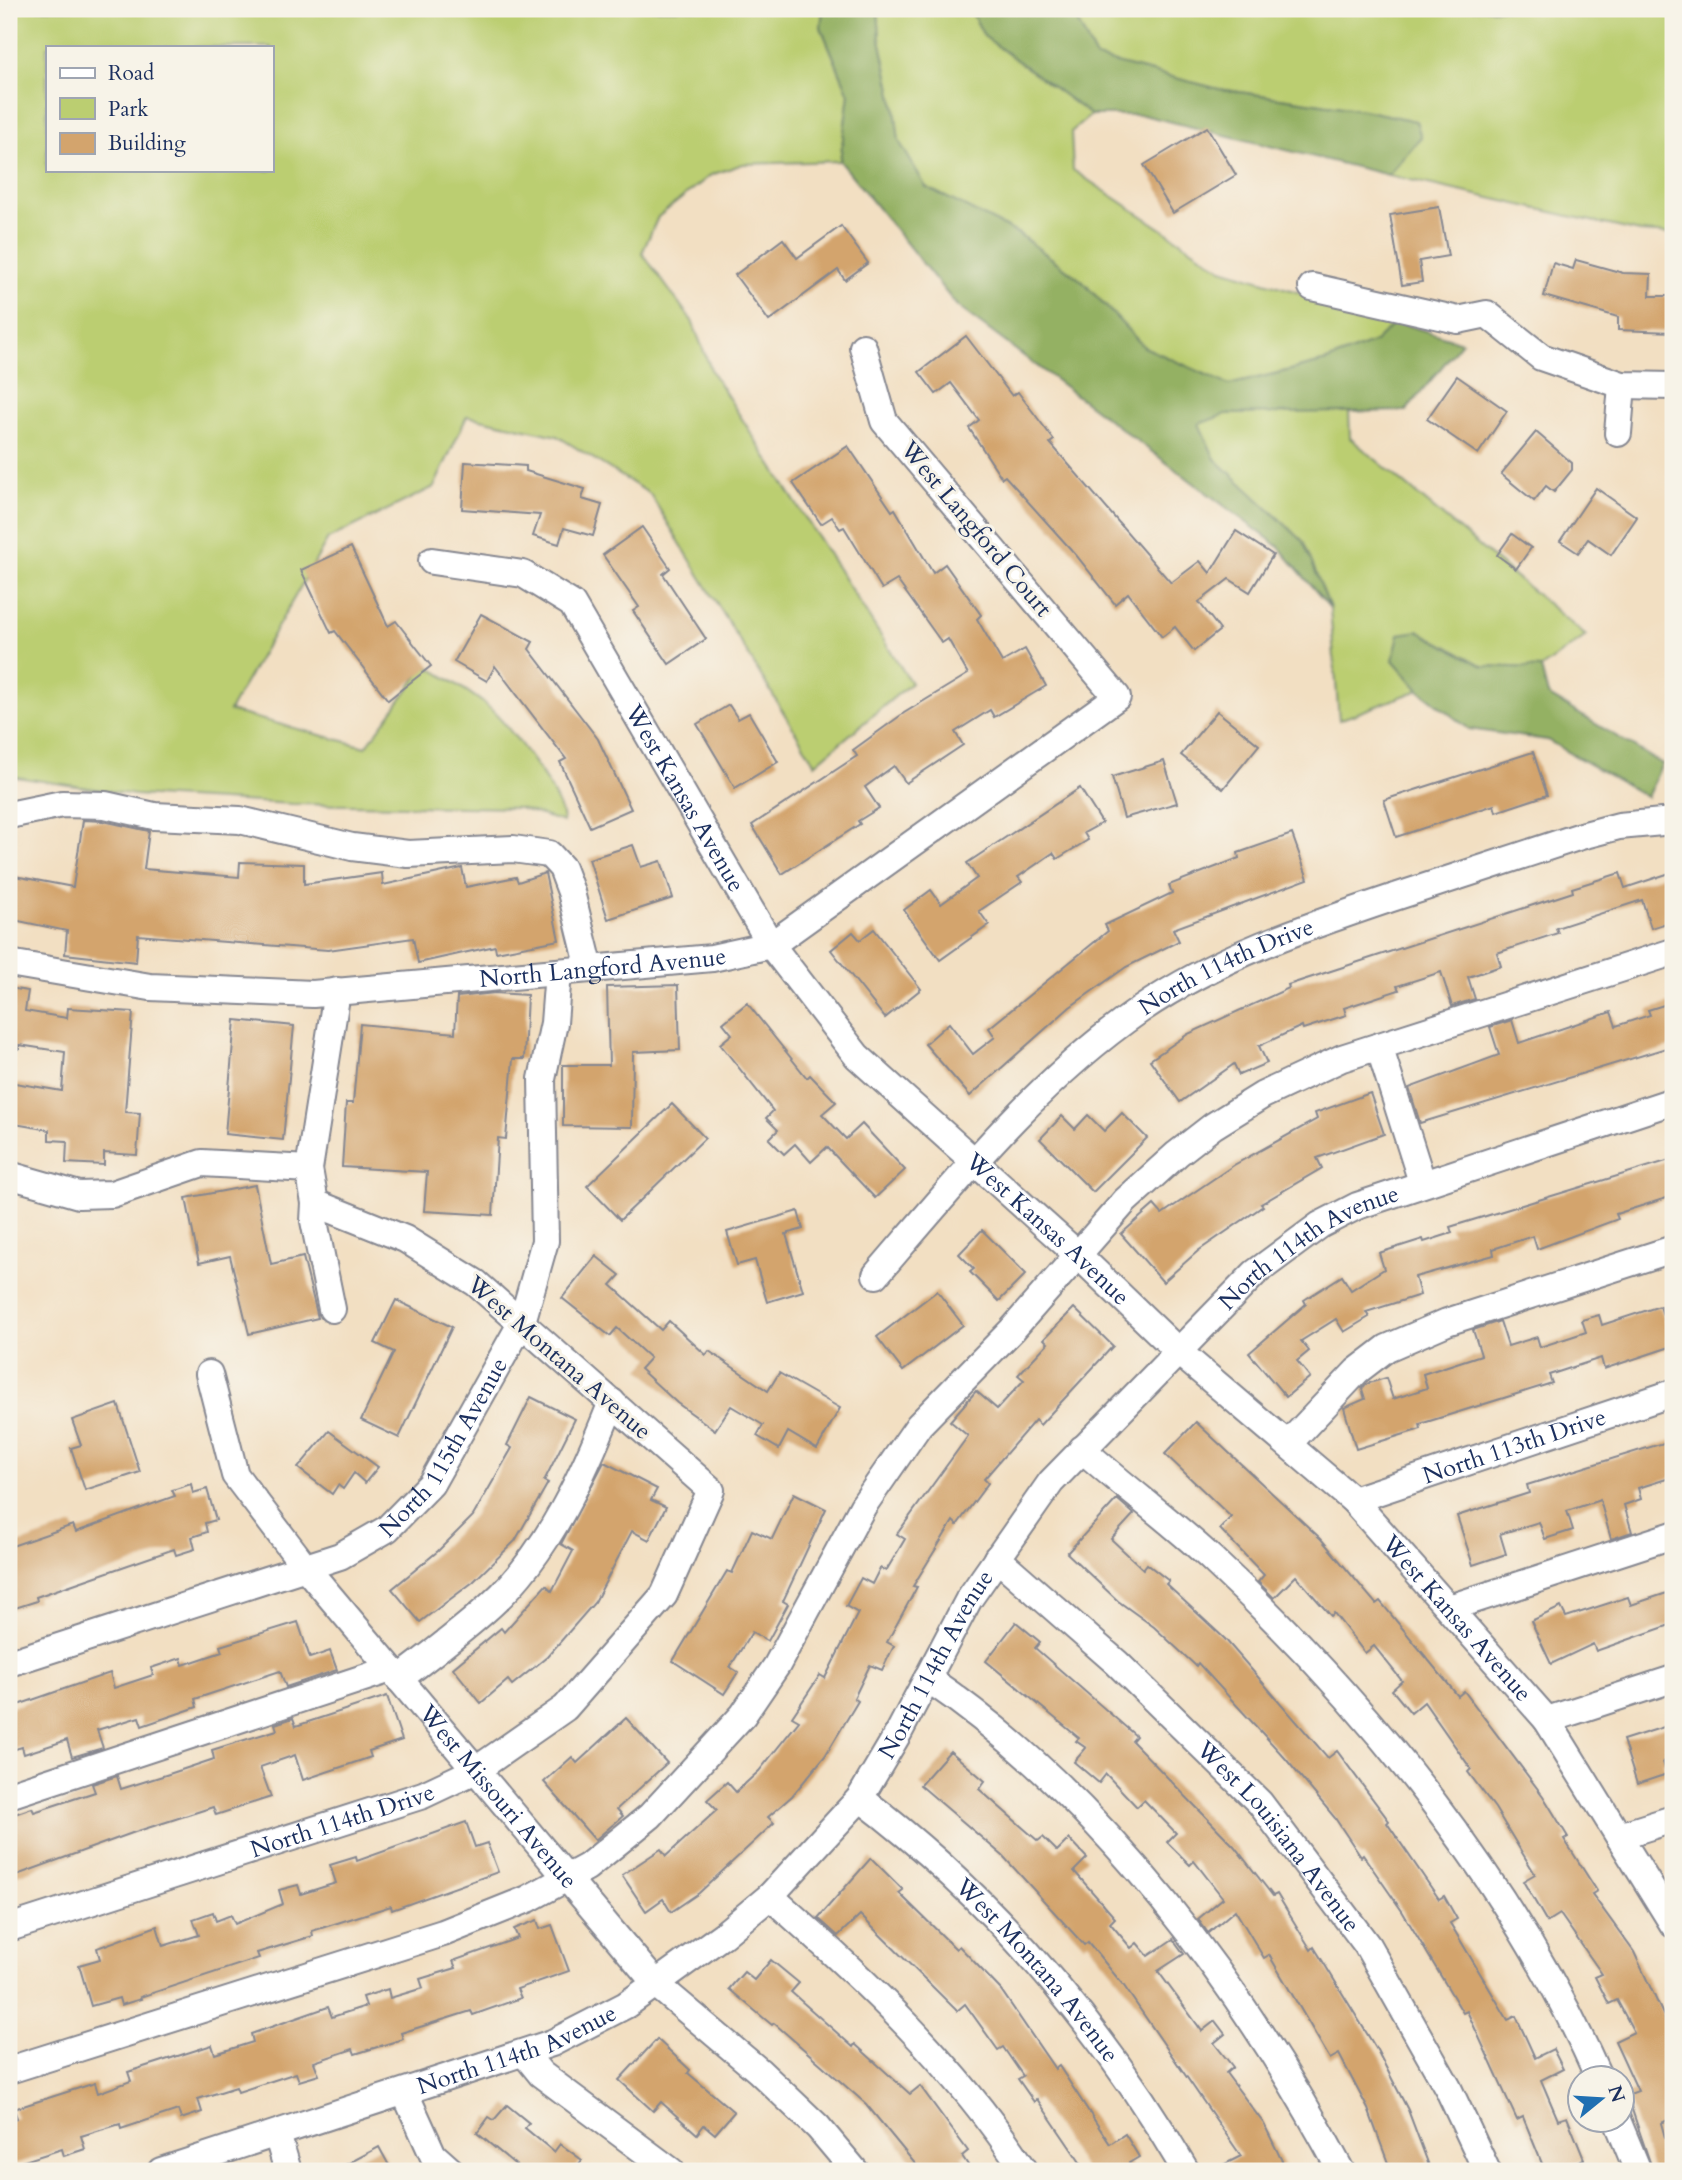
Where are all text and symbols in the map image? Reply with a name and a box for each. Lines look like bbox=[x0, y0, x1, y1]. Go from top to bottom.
legend bbox=[46, 46, 273, 172]
text: Road bbox=[108, 59, 154, 88]
text: Park bbox=[108, 95, 149, 124]
text: Building bbox=[108, 129, 186, 158]
street label: West Langford Court bbox=[892, 433, 1060, 624]
street label: West Kansas Avenue bbox=[617, 697, 753, 898]
street label: North 114th Drive bbox=[1132, 910, 1318, 1023]
street label: North Langford Avenue bbox=[478, 939, 729, 995]
street label: West Kansas Avenue bbox=[958, 1144, 1137, 1313]
street label: North 114th Avenue bbox=[1211, 1177, 1403, 1317]
street label: West Montana Avenue bbox=[459, 1268, 658, 1448]
street label: North 115th Avenue bbox=[371, 1352, 515, 1545]
street label: North 113th Drive bbox=[1418, 1400, 1610, 1492]
street label: West Kansas Avenue bbox=[1374, 1527, 1540, 1709]
street label: North 114th Avenue bbox=[870, 1563, 1001, 1765]
street label: West Missouri Avenue bbox=[411, 1697, 585, 1895]
street label: West Louisiana Avenue bbox=[1189, 1733, 1368, 1939]
street label: North 114th Drive bbox=[246, 1775, 440, 1866]
street label: West Montana Avenue bbox=[947, 1870, 1127, 2069]
street label: North 114th Avenue bbox=[413, 1996, 622, 2103]
north arrow bbox=[1566, 2064, 1636, 2134]
text: N bbox=[1601, 2082, 1631, 2106]

